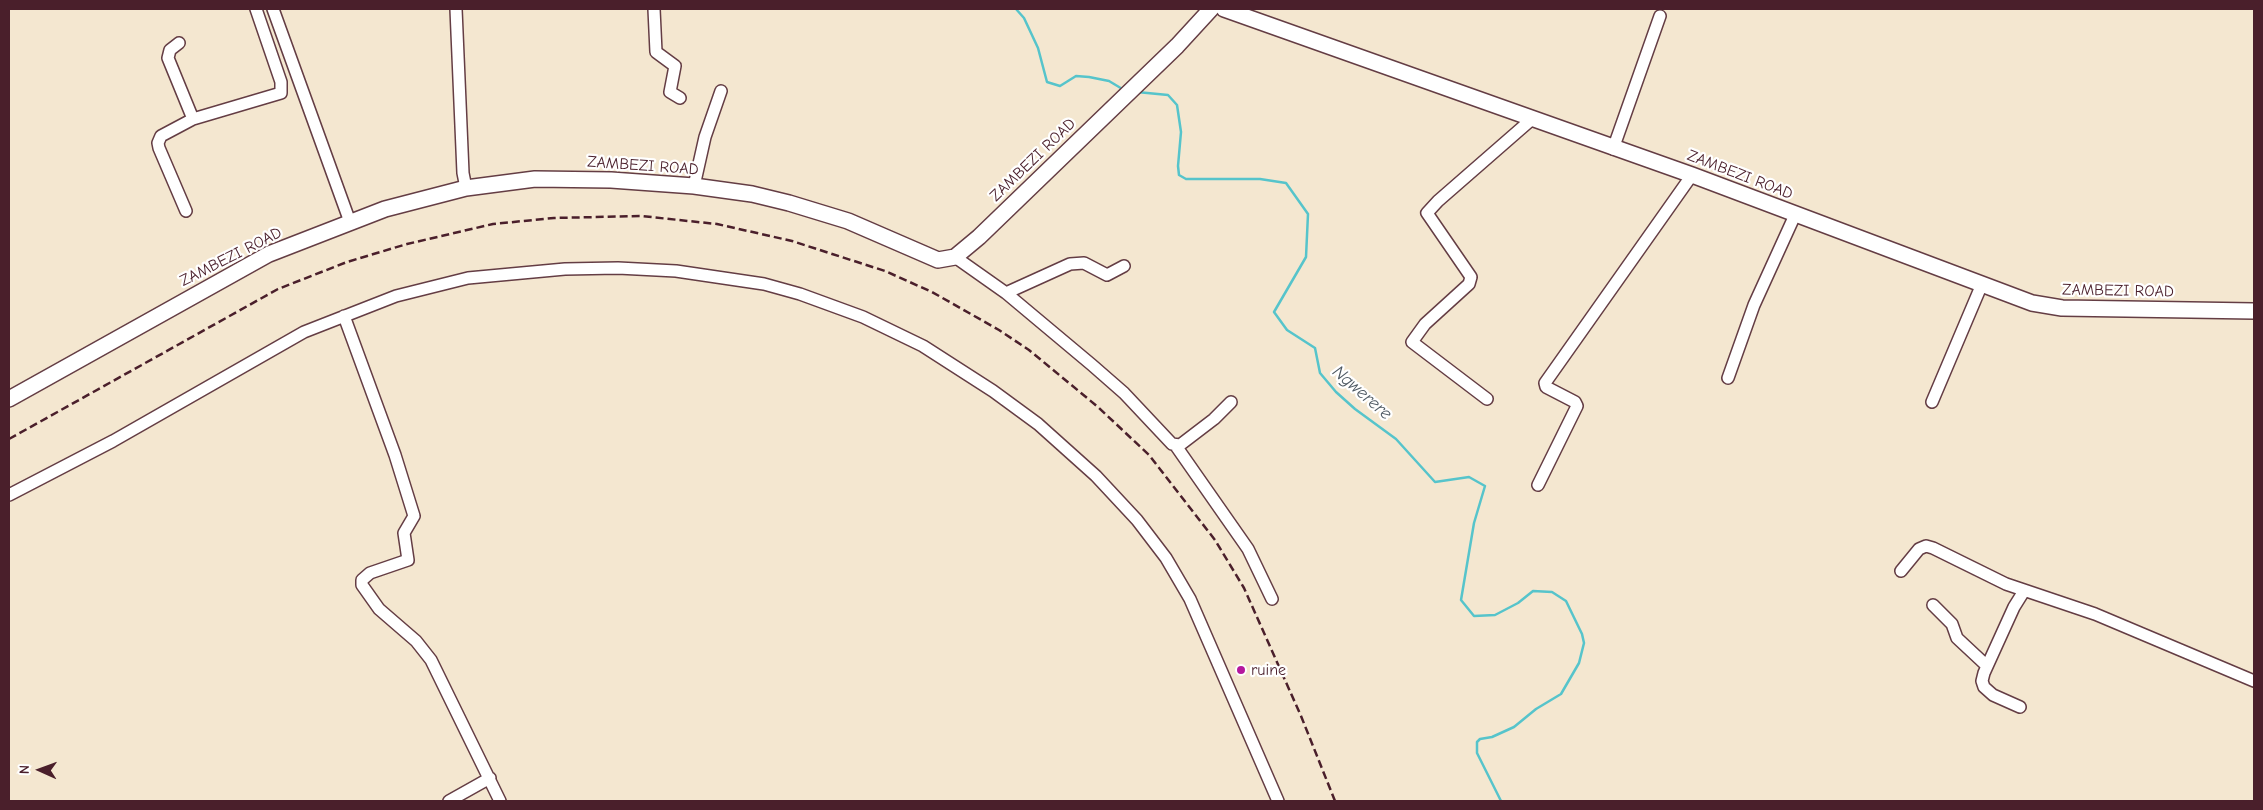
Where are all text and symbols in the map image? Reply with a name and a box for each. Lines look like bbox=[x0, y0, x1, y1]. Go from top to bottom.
street label: ZAMBEZI ROAD bbox=[986, 114, 1080, 206]
street label: ZAMBEZI ROAD bbox=[1684, 146, 1796, 204]
street label: ZAMBEZI ROAD bbox=[587, 153, 699, 179]
street label: ZAMBEZI ROAD bbox=[177, 223, 285, 291]
street label: ZAMBEZI ROAD bbox=[2062, 280, 2174, 302]
water label: Ngwerere bbox=[1328, 361, 1396, 425]
place label: ruine bbox=[1251, 660, 1286, 680]
marker: ruine bbox=[1235, 664, 1247, 676]
north arrow bbox=[15, 745, 65, 795]
text: N bbox=[16, 765, 33, 774]

